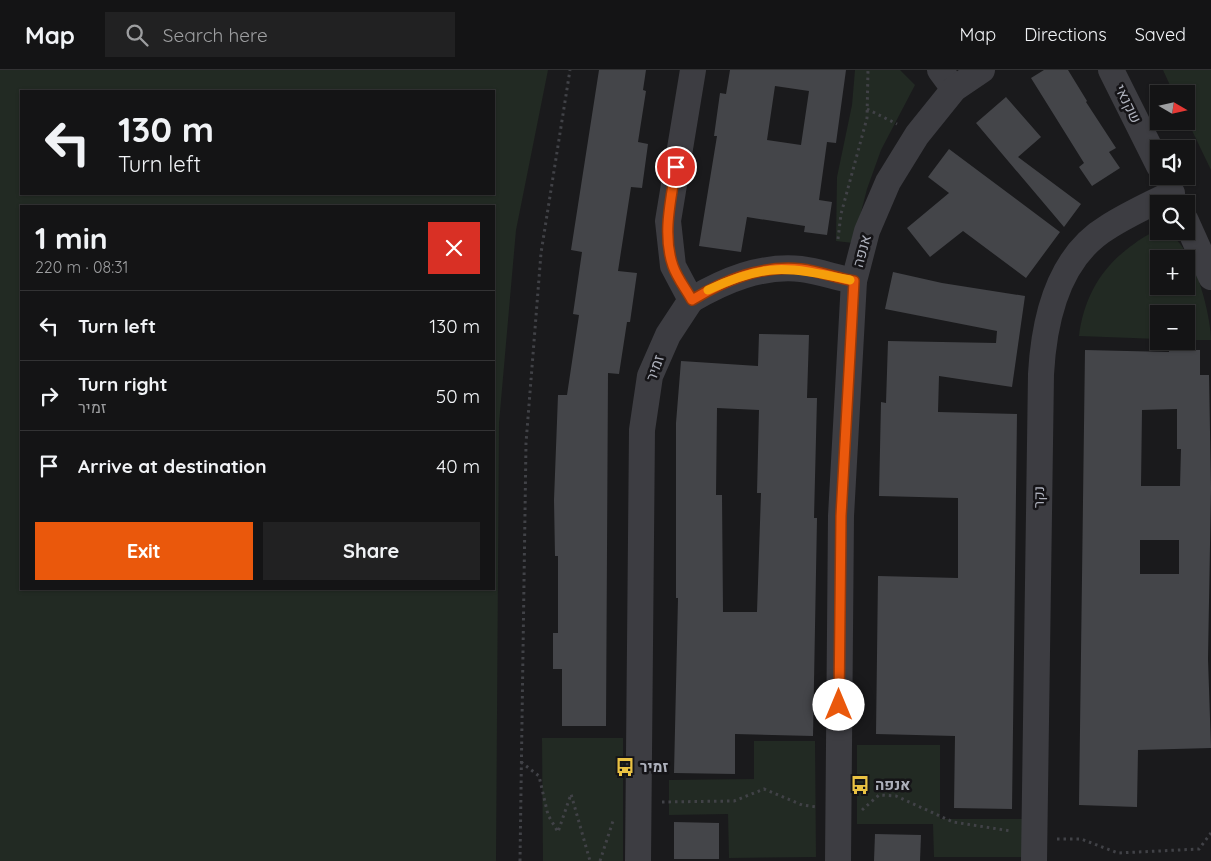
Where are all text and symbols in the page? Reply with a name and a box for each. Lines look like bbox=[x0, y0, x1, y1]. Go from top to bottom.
search box bbox=[105, 12, 455, 57]
text: Map bbox=[25, 20, 75, 50]
icon: search bbox=[123, 21, 151, 49]
text: Search here bbox=[163, 23, 268, 47]
text: Map bbox=[959, 23, 996, 46]
text: Directions bbox=[1024, 23, 1107, 46]
text: Saved bbox=[1135, 23, 1186, 46]
street label: שקנאי bbox=[1111, 81, 1146, 126]
north arrow bbox=[1150, 85, 1195, 130]
map controls bbox=[1150, 85, 1195, 350]
text: 130 m bbox=[118, 107, 214, 151]
icon: left bbox=[35, 110, 100, 175]
button: sound bbox=[1150, 140, 1195, 185]
pin bbox=[655, 146, 697, 188]
text: Turn left bbox=[118, 150, 201, 178]
icon: arrive bbox=[662, 153, 690, 181]
button: search bbox=[1150, 195, 1195, 240]
text: 1 min bbox=[35, 219, 108, 257]
button: close bbox=[428, 222, 480, 274]
street label: אנפה bbox=[848, 232, 875, 269]
button: + bbox=[1150, 250, 1195, 295]
text: 220 m · 08:31 bbox=[35, 257, 129, 277]
button: − bbox=[1150, 305, 1195, 350]
icon: left bbox=[35, 312, 63, 340]
text: Turn left bbox=[78, 314, 156, 338]
text: 130 m bbox=[429, 314, 480, 338]
street label: זמיר bbox=[641, 352, 668, 384]
text: Turn right bbox=[78, 372, 167, 396]
icon: right bbox=[35, 382, 63, 410]
text: 50 m bbox=[436, 384, 480, 408]
text: זמיר bbox=[78, 397, 106, 417]
icon: arrive bbox=[35, 452, 63, 480]
text: Arrive at destination bbox=[78, 454, 267, 478]
text: 40 m bbox=[436, 454, 480, 478]
street label: נקר bbox=[1029, 486, 1048, 508]
button: Exit bbox=[35, 522, 253, 580]
button: Share bbox=[263, 522, 480, 580]
position arrow bbox=[812, 678, 864, 730]
bus stop icon: זמיר bbox=[614, 756, 636, 778]
place label: זמיר bbox=[640, 757, 668, 776]
bus stop icon: אנפה bbox=[849, 774, 871, 796]
place label: אנפה bbox=[875, 775, 910, 794]

